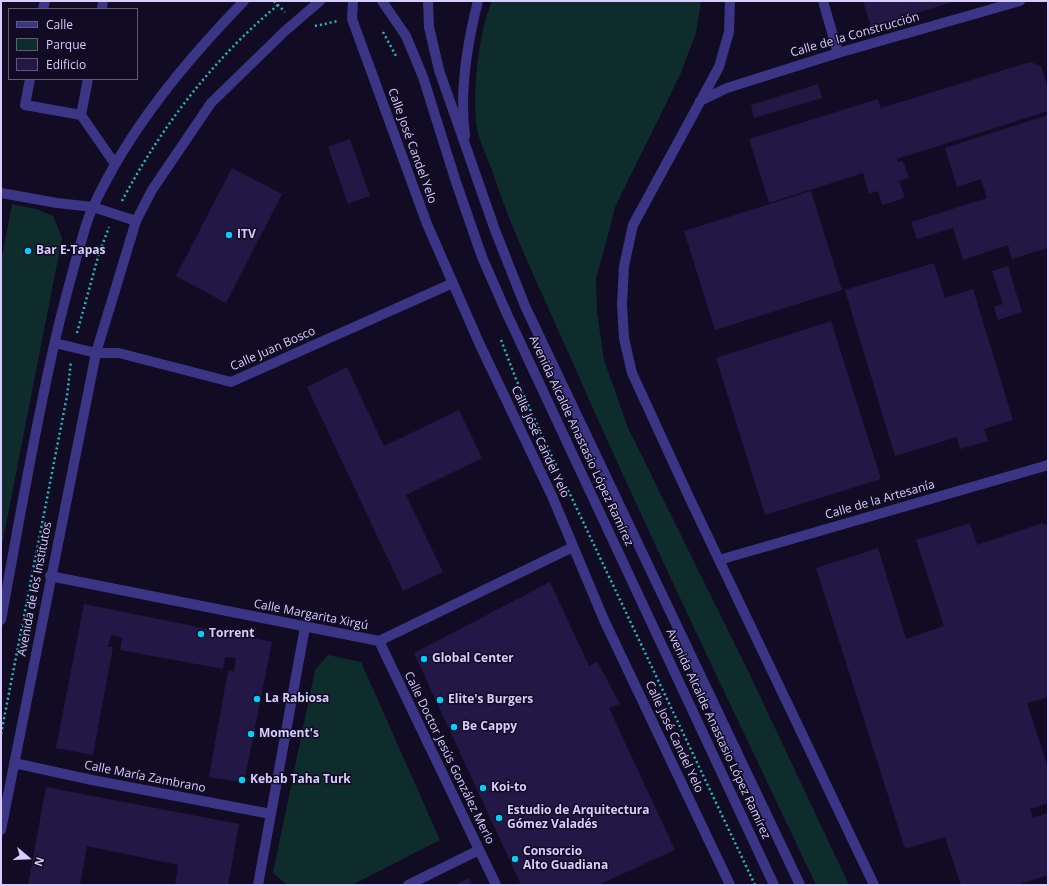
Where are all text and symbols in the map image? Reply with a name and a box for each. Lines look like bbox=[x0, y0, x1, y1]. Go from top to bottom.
legend bbox=[8, 8, 138, 80]
street label: Calle de la Construcción bbox=[789, 10, 921, 60]
text: Calle bbox=[46, 16, 73, 33]
text: Parque bbox=[46, 36, 86, 53]
text: Edificio bbox=[46, 56, 86, 73]
street label: Calle José Candel Yelo bbox=[384, 86, 440, 206]
place label: ITV bbox=[237, 228, 256, 242]
marker: ITV bbox=[224, 230, 234, 240]
place label: Bar E-Tapas bbox=[36, 244, 105, 258]
marker: Bar E-Tapas bbox=[23, 246, 33, 256]
street label: Calle Juan Bosco bbox=[228, 324, 318, 374]
street label: Avenida Alcalde Anastasio López Ramírez bbox=[526, 334, 636, 548]
street label: Calle José Candel Yelo bbox=[508, 384, 572, 500]
street label: Calle de la Artesanía bbox=[824, 477, 936, 523]
street label: Avenida de los Institutos bbox=[15, 521, 55, 657]
street label: Calle Margarita Xirgú bbox=[252, 597, 370, 633]
place label: Torrent bbox=[209, 627, 254, 641]
street label: Avenida Alcalde Anastasio López Ramírez bbox=[663, 627, 773, 841]
marker: Torrent bbox=[196, 629, 206, 639]
place label: Global Center bbox=[432, 652, 514, 666]
marker: Global Center bbox=[419, 654, 429, 664]
street label: Calle Doctor Jesús González Merlo bbox=[401, 669, 497, 847]
street label: Calle José Candel Yelo bbox=[642, 679, 706, 795]
place label: La Rabiosa bbox=[265, 692, 329, 706]
place label: Elite's Burgers bbox=[448, 693, 533, 707]
marker: La Rabiosa bbox=[252, 694, 262, 704]
marker: Elite's Burgers bbox=[435, 695, 445, 705]
place label: Be Cappy bbox=[462, 720, 517, 734]
marker: Be Cappy bbox=[449, 722, 459, 732]
place label: Moment's bbox=[259, 727, 319, 741]
marker: Moment's bbox=[246, 729, 256, 739]
street label: Calle María Zambrano bbox=[83, 758, 207, 796]
place label: Kebab Taha Turk bbox=[250, 773, 351, 787]
marker: Kebab Taha Turk bbox=[237, 775, 247, 785]
place label: Koi-to bbox=[491, 781, 527, 795]
marker: Koi-to bbox=[478, 783, 488, 793]
place label: Estudio de Arquitectura Gómez Valadés bbox=[507, 804, 650, 832]
marker: Estudio de Arquitectura Gómez Valadés bbox=[494, 813, 504, 823]
north arrow bbox=[8, 838, 48, 878]
place label: Consorcio Alto Guadiana bbox=[523, 845, 608, 873]
marker: Consorcio Alto Guadiana bbox=[510, 854, 520, 864]
text: N bbox=[31, 855, 48, 869]

